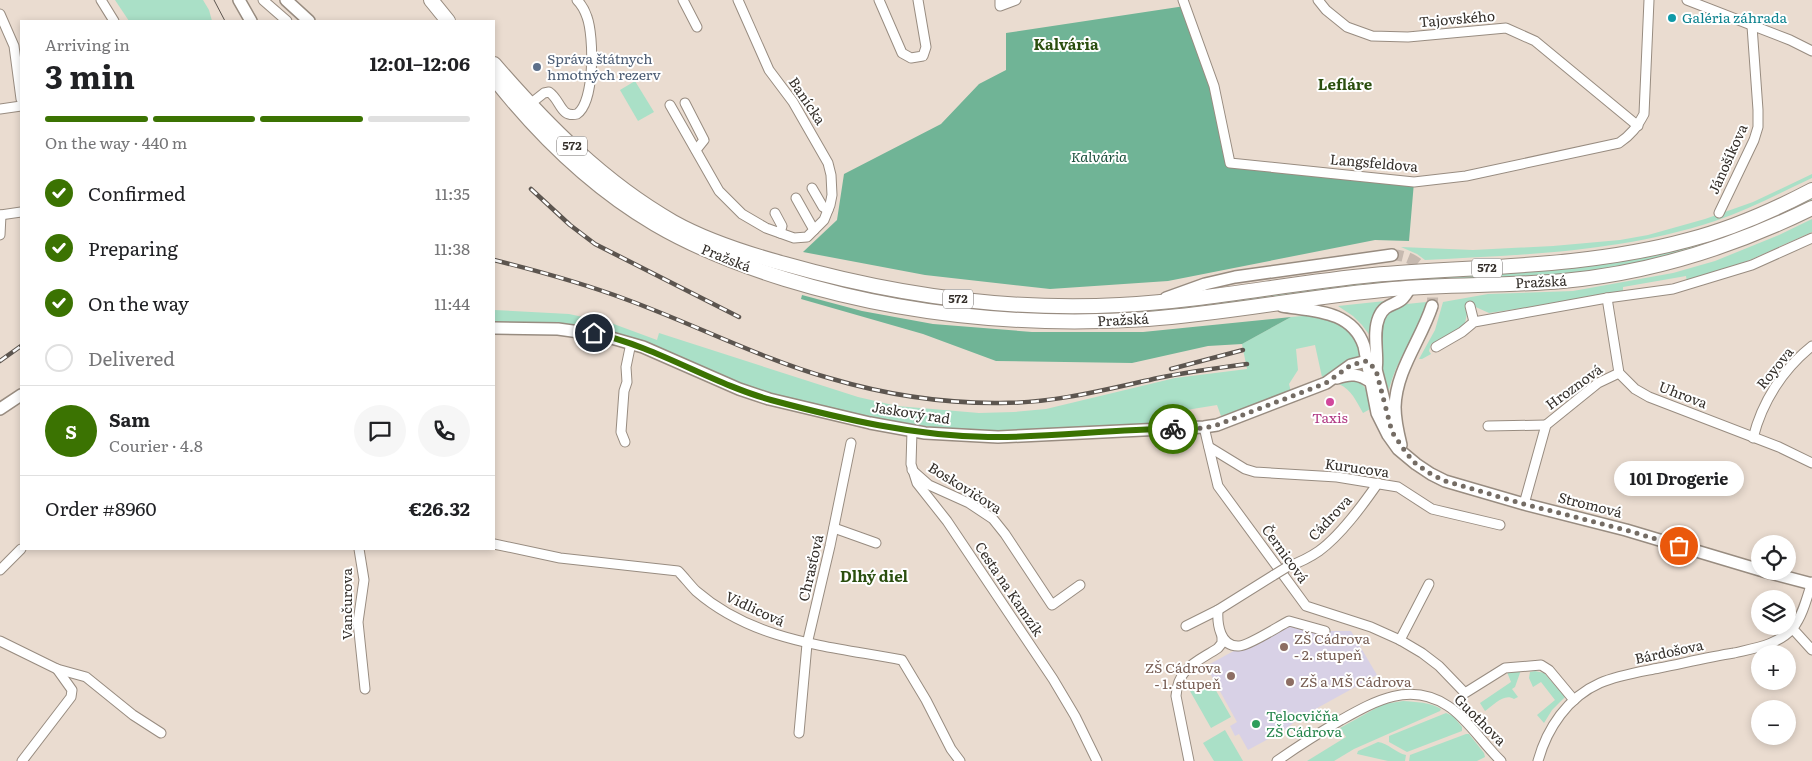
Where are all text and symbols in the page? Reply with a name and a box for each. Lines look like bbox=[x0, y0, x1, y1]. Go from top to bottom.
street label: Tajovského bbox=[1418, 5, 1496, 31]
place label: Galéria záhrada bbox=[1682, 7, 1787, 27]
marker: Galéria záhrada bbox=[1666, 12, 1678, 24]
text: Arriving in bbox=[45, 32, 130, 56]
district label: Kalvária bbox=[1033, 32, 1099, 55]
place label: Správa štátnych hmotných rezerv bbox=[547, 48, 661, 84]
text: 12:01–12:06 bbox=[369, 49, 470, 77]
text: 3 min bbox=[45, 51, 135, 99]
marker: Správa štátnych hmotných rezerv bbox=[531, 61, 543, 73]
district label: Lefláre bbox=[1318, 72, 1373, 95]
street label: Banícka bbox=[785, 73, 831, 129]
street label: Jánošíkova bbox=[1703, 120, 1752, 197]
text: On the way · 440 m bbox=[45, 130, 187, 154]
road number: 572 bbox=[557, 136, 587, 156]
park label: Kalvária bbox=[1071, 146, 1127, 166]
street label: Langsfeldova bbox=[1329, 148, 1419, 176]
icon: check bbox=[45, 179, 73, 207]
text: Confirmed bbox=[88, 179, 186, 207]
text: 11:35 bbox=[435, 181, 470, 205]
icon: check bbox=[45, 234, 73, 262]
text: Preparing bbox=[88, 234, 178, 262]
text: 11:38 bbox=[434, 236, 470, 260]
street label: Pražská bbox=[699, 238, 755, 276]
road number: 572 bbox=[1472, 258, 1502, 278]
street label: Pražská bbox=[1515, 270, 1568, 292]
icon: check bbox=[45, 289, 73, 317]
text: On the way bbox=[88, 289, 189, 317]
road number: 572 bbox=[943, 290, 973, 308]
text: 11:44 bbox=[434, 291, 470, 315]
street label: Pražská bbox=[1097, 308, 1150, 330]
pin bbox=[573, 312, 615, 354]
icon: home bbox=[580, 319, 608, 347]
street label: Royova bbox=[1751, 342, 1798, 393]
text: Delivered bbox=[88, 344, 175, 372]
street label: Hroznová bbox=[1541, 358, 1606, 414]
street label: Uhrova bbox=[1656, 376, 1711, 413]
street label: Jaskový rad bbox=[871, 396, 952, 428]
marker: Taxis bbox=[1324, 396, 1336, 408]
courier bbox=[1148, 404, 1198, 454]
text: Sam bbox=[109, 405, 150, 433]
button: chat bbox=[354, 405, 406, 457]
button: phone bbox=[418, 405, 470, 457]
place label: Taxis bbox=[1312, 407, 1348, 427]
icon: bike bbox=[1159, 415, 1187, 443]
text: S bbox=[65, 417, 77, 445]
text: Courier · 4.8 bbox=[109, 433, 203, 457]
street label: Kurucova bbox=[1324, 453, 1391, 481]
street label: Boskovičova bbox=[925, 457, 1007, 518]
callout: 101 Drogerie bbox=[1614, 461, 1744, 496]
text: 101 Drogerie bbox=[1630, 466, 1728, 490]
street label: Stromová bbox=[1556, 486, 1625, 522]
street label: Cádrova bbox=[1303, 490, 1356, 545]
text: Order #8960 bbox=[45, 494, 157, 522]
text: €26.32 bbox=[409, 494, 470, 522]
street label: Černicová bbox=[1258, 520, 1314, 587]
pin bbox=[1658, 525, 1700, 567]
street label: Chrasťová bbox=[793, 532, 828, 603]
icon: bag bbox=[1665, 532, 1693, 560]
map controls bbox=[1751, 535, 1796, 745]
button: locate bbox=[1751, 535, 1796, 580]
street label: Cesta na Kamzík bbox=[971, 537, 1049, 640]
district label: Dlhý diel bbox=[840, 564, 909, 587]
street label: Vančurova bbox=[336, 568, 356, 640]
street label: Vidlicová bbox=[723, 586, 789, 631]
button: layers bbox=[1751, 590, 1796, 635]
place label: ZŠ Cádrova - 2. stupeň bbox=[1294, 628, 1370, 664]
street label: Bárdošova bbox=[1633, 634, 1705, 668]
marker: ZŠ Cádrova - 2. stupeň bbox=[1278, 641, 1290, 653]
button: + bbox=[1751, 645, 1796, 690]
place label: ZŠ Cádrova - 1. stupeň bbox=[1145, 657, 1221, 693]
marker: ZŠ Cádrova - 1. stupeň bbox=[1225, 670, 1237, 682]
place label: ZŠ a MŠ Cádrova bbox=[1300, 671, 1412, 691]
marker: ZŠ a MŠ Cádrova bbox=[1284, 676, 1296, 688]
street label: Guothova bbox=[1450, 689, 1511, 750]
button: − bbox=[1751, 700, 1796, 745]
place label: Telocvičňa ZŠ Cádrova bbox=[1266, 705, 1342, 741]
marker: Telocvičňa ZŠ Cádrova bbox=[1250, 718, 1262, 730]

